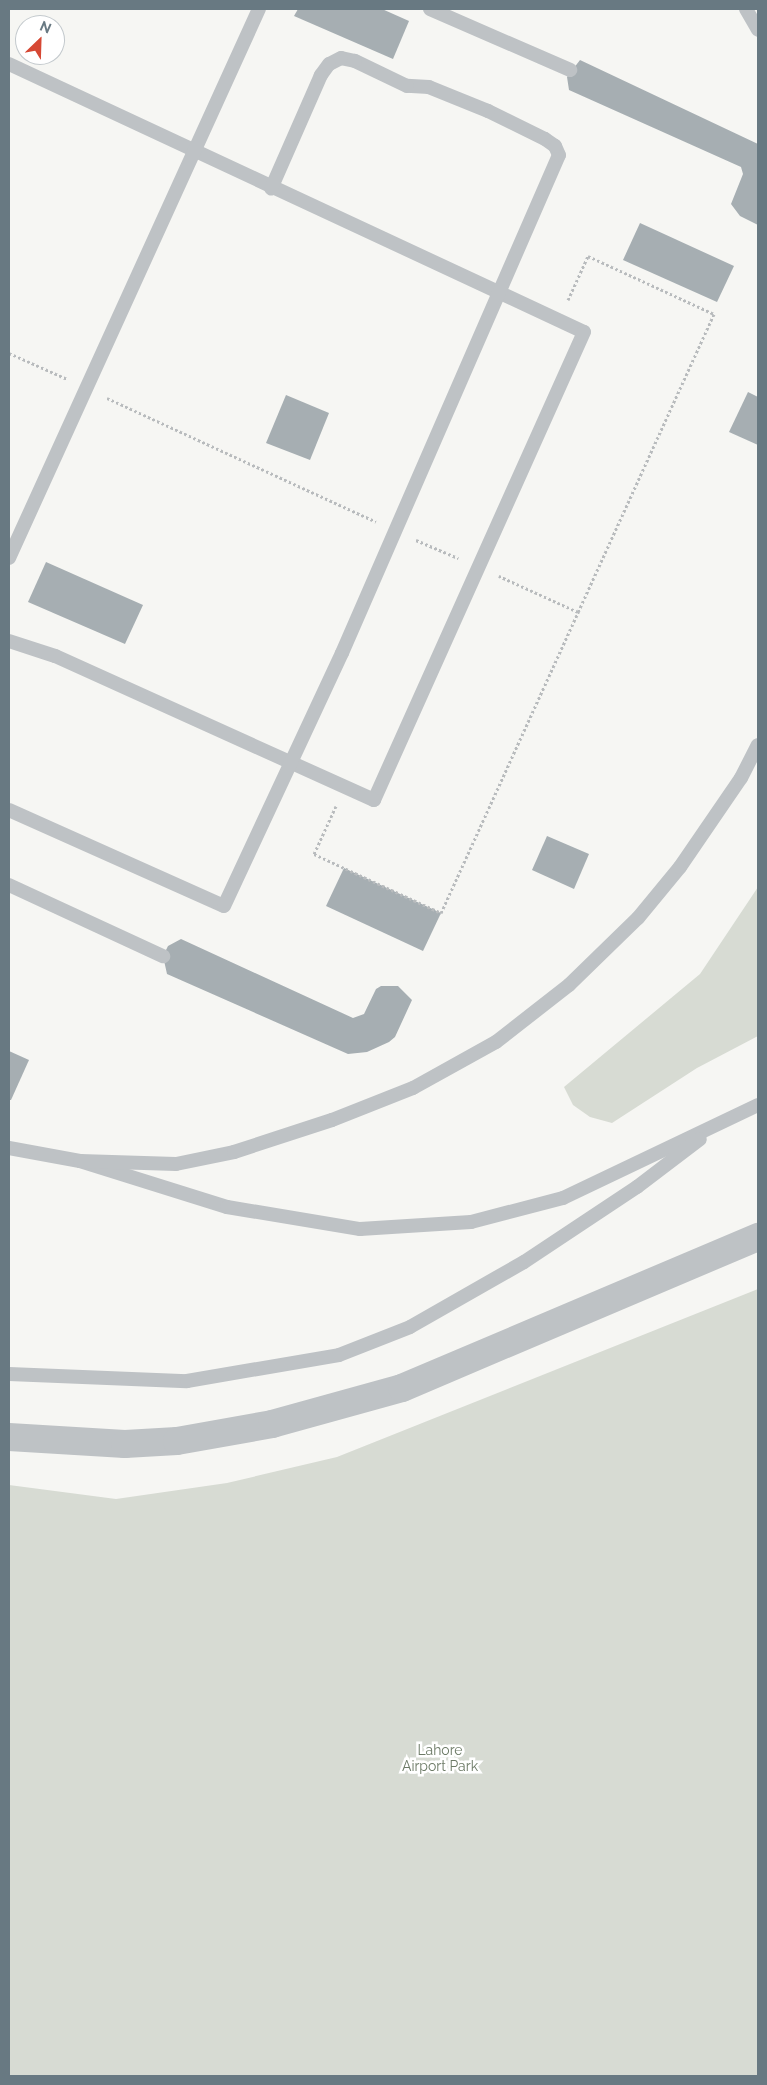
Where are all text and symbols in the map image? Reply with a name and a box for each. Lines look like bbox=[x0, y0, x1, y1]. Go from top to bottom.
north arrow bbox=[15, 15, 65, 65]
text: N bbox=[38, 18, 54, 37]
park label: Lahore Airport Park bbox=[402, 1742, 478, 1774]

